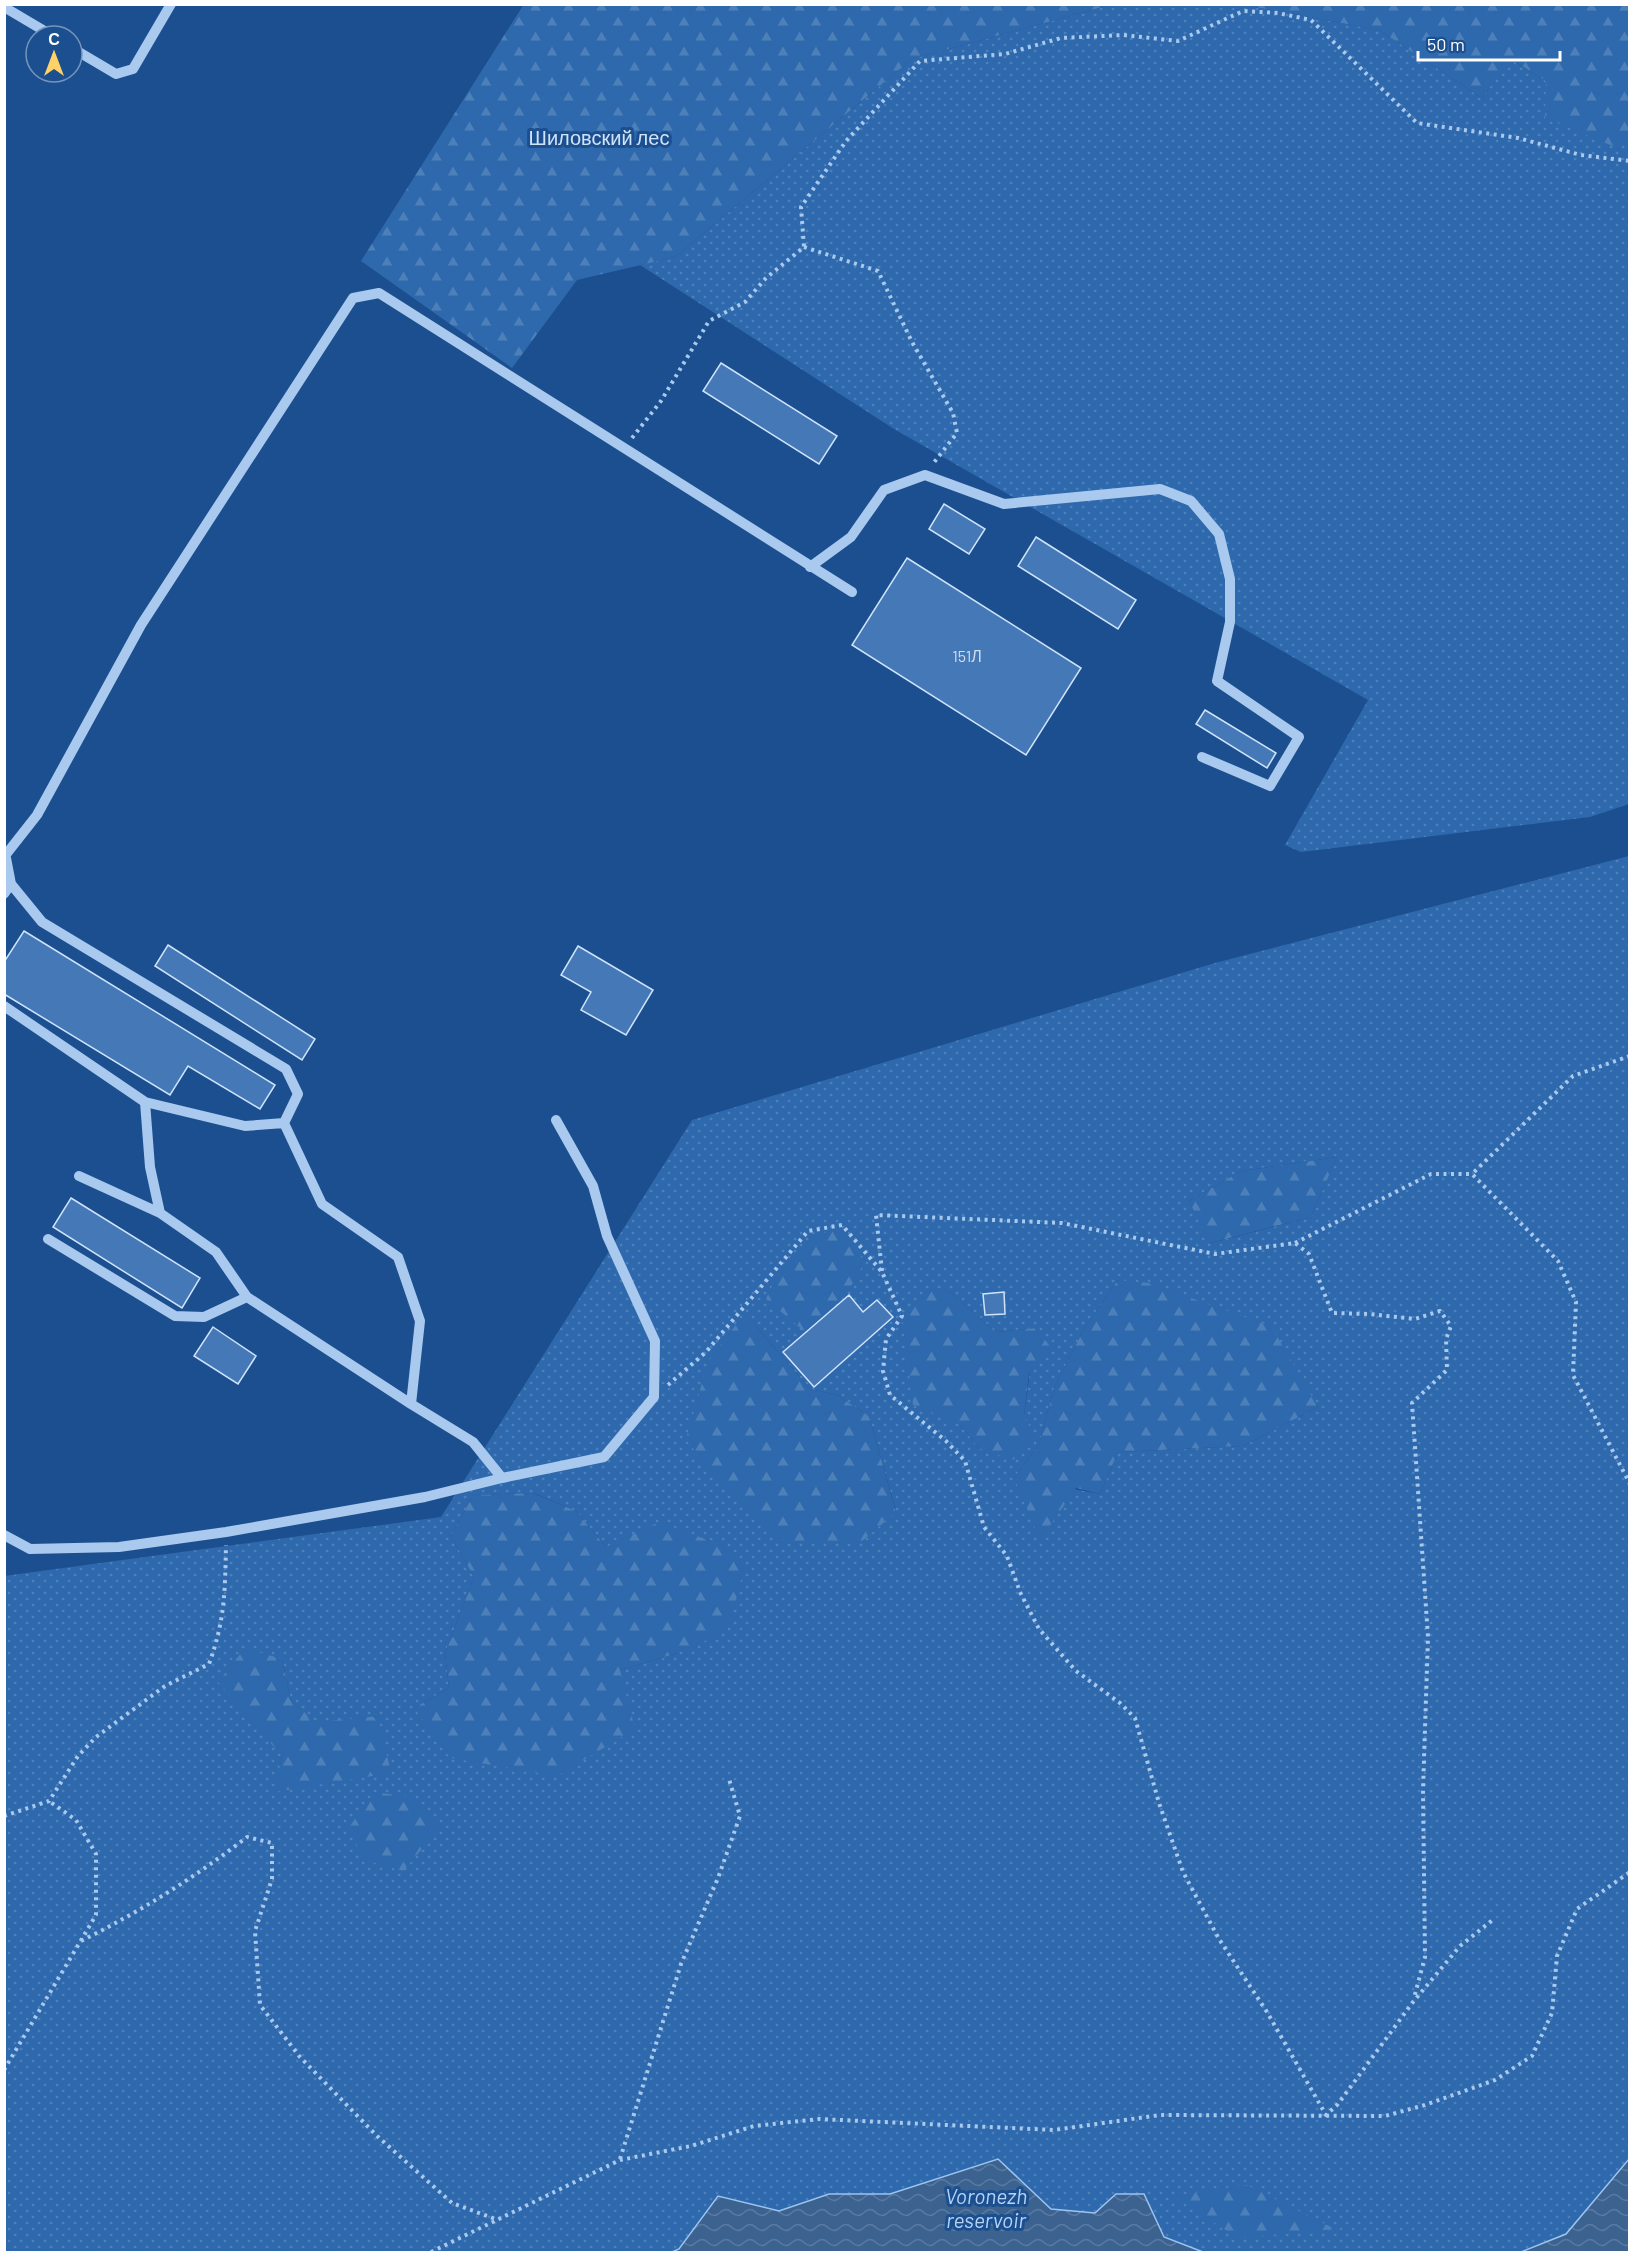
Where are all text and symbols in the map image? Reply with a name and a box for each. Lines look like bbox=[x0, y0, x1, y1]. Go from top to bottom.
north arrow bbox=[24, 24, 84, 84]
scale bar bbox=[1418, 24, 1560, 62]
text: С bbox=[48, 29, 60, 48]
text: 50 m bbox=[1427, 33, 1465, 55]
park label: Шиловский лес bbox=[529, 125, 669, 149]
house number: 151Л bbox=[952, 646, 982, 665]
water label: Voronezh reservoir bbox=[945, 2183, 1027, 2232]

